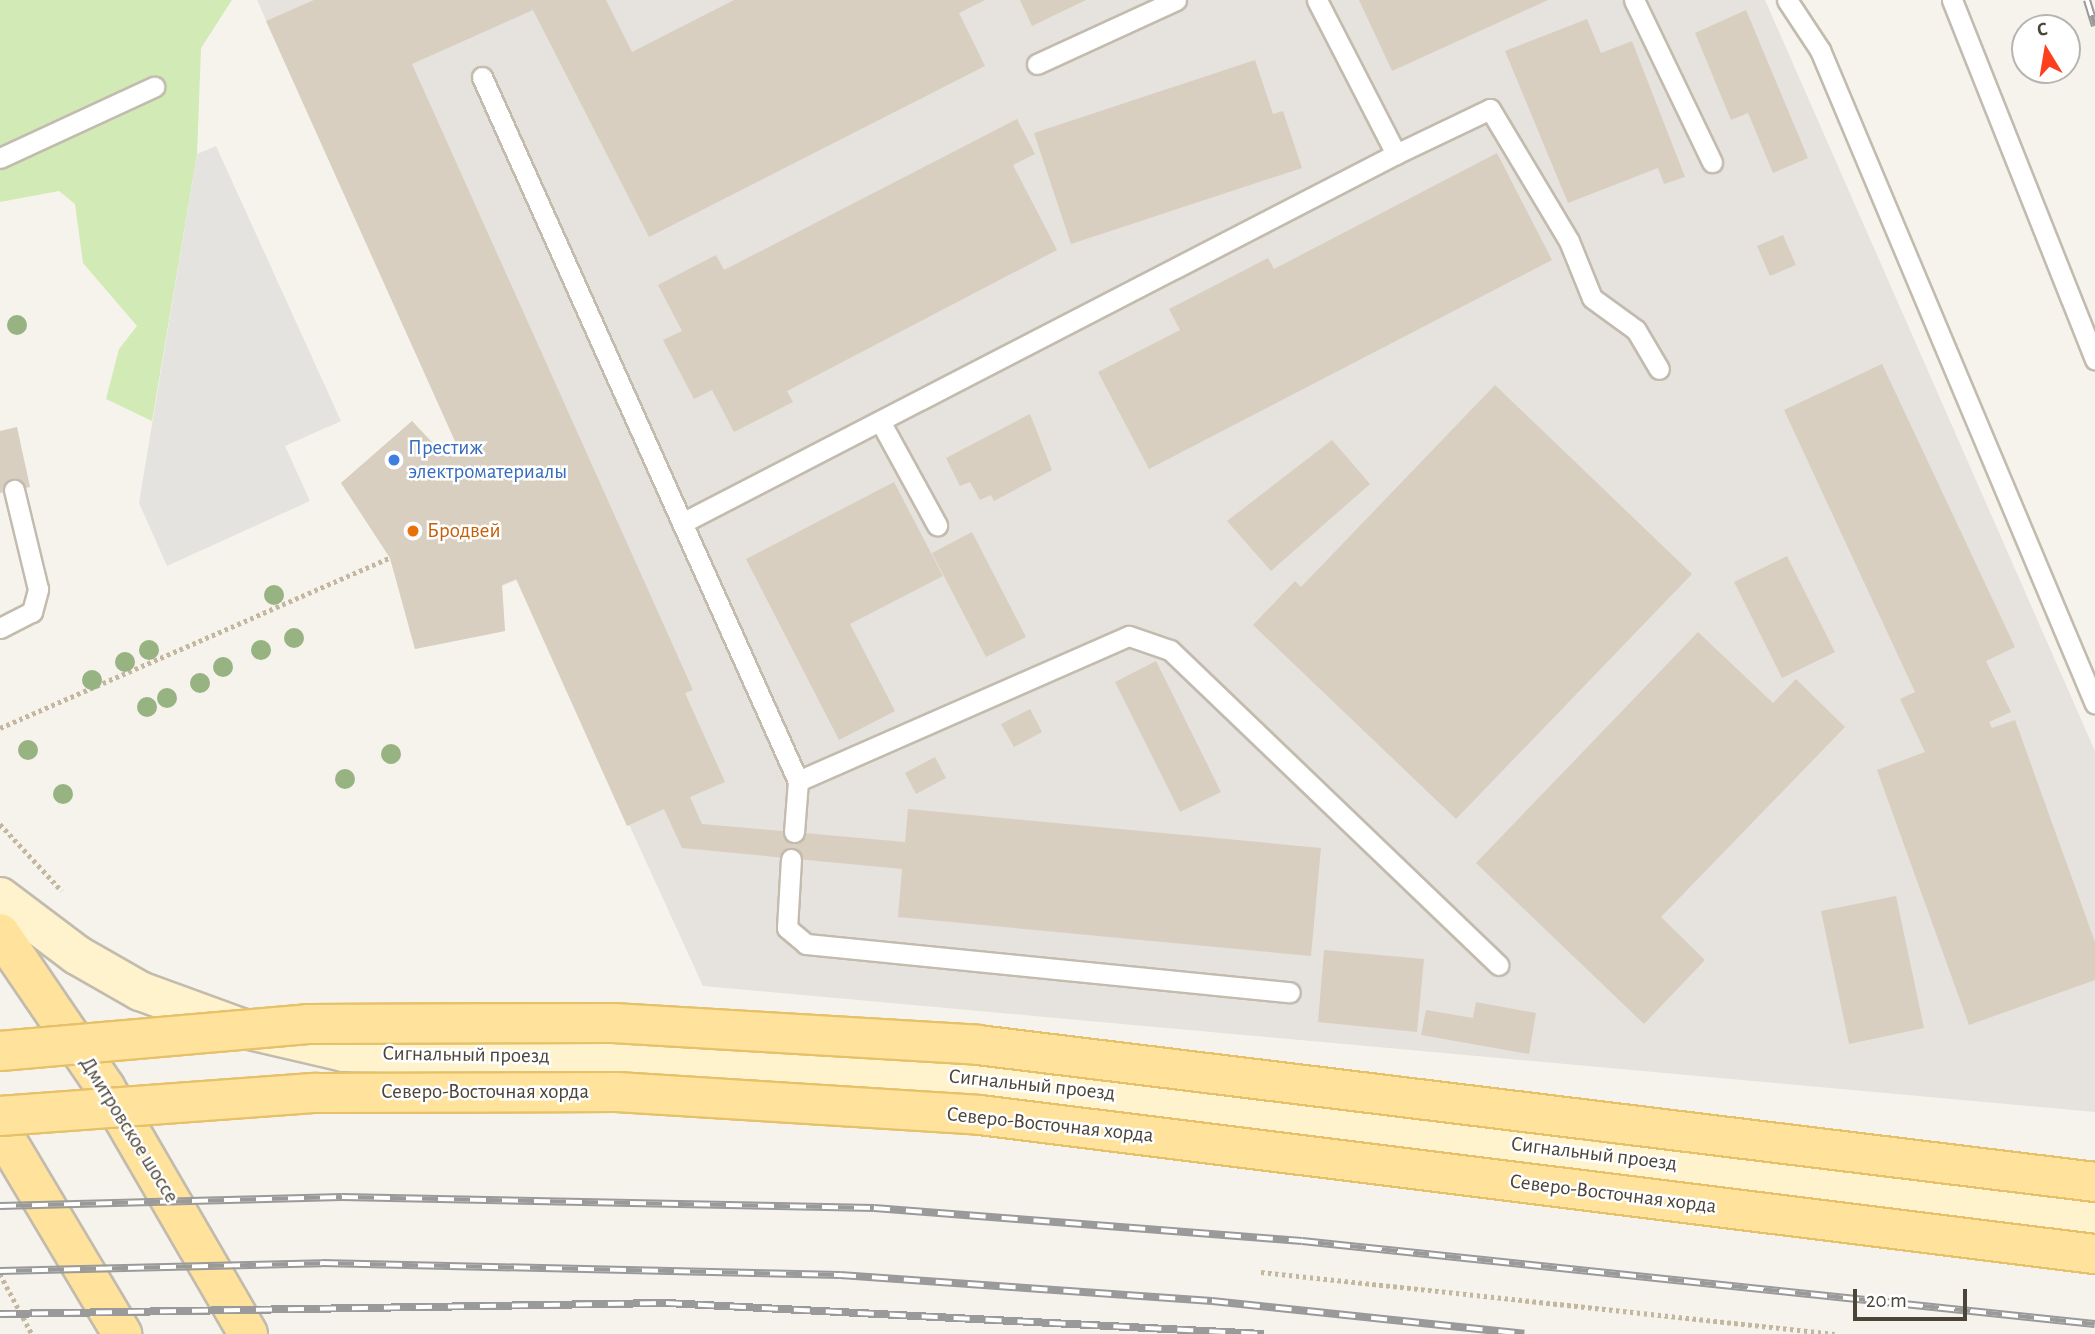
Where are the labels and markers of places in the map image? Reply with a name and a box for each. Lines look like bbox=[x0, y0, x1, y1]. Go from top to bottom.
place label: Престиж электроматериалы bbox=[408, 435, 567, 485]
marker: Престиж электроматериалы bbox=[386, 452, 402, 468]
place label: Бродвей bbox=[427, 518, 501, 544]
marker: Бродвей bbox=[405, 523, 421, 539]

